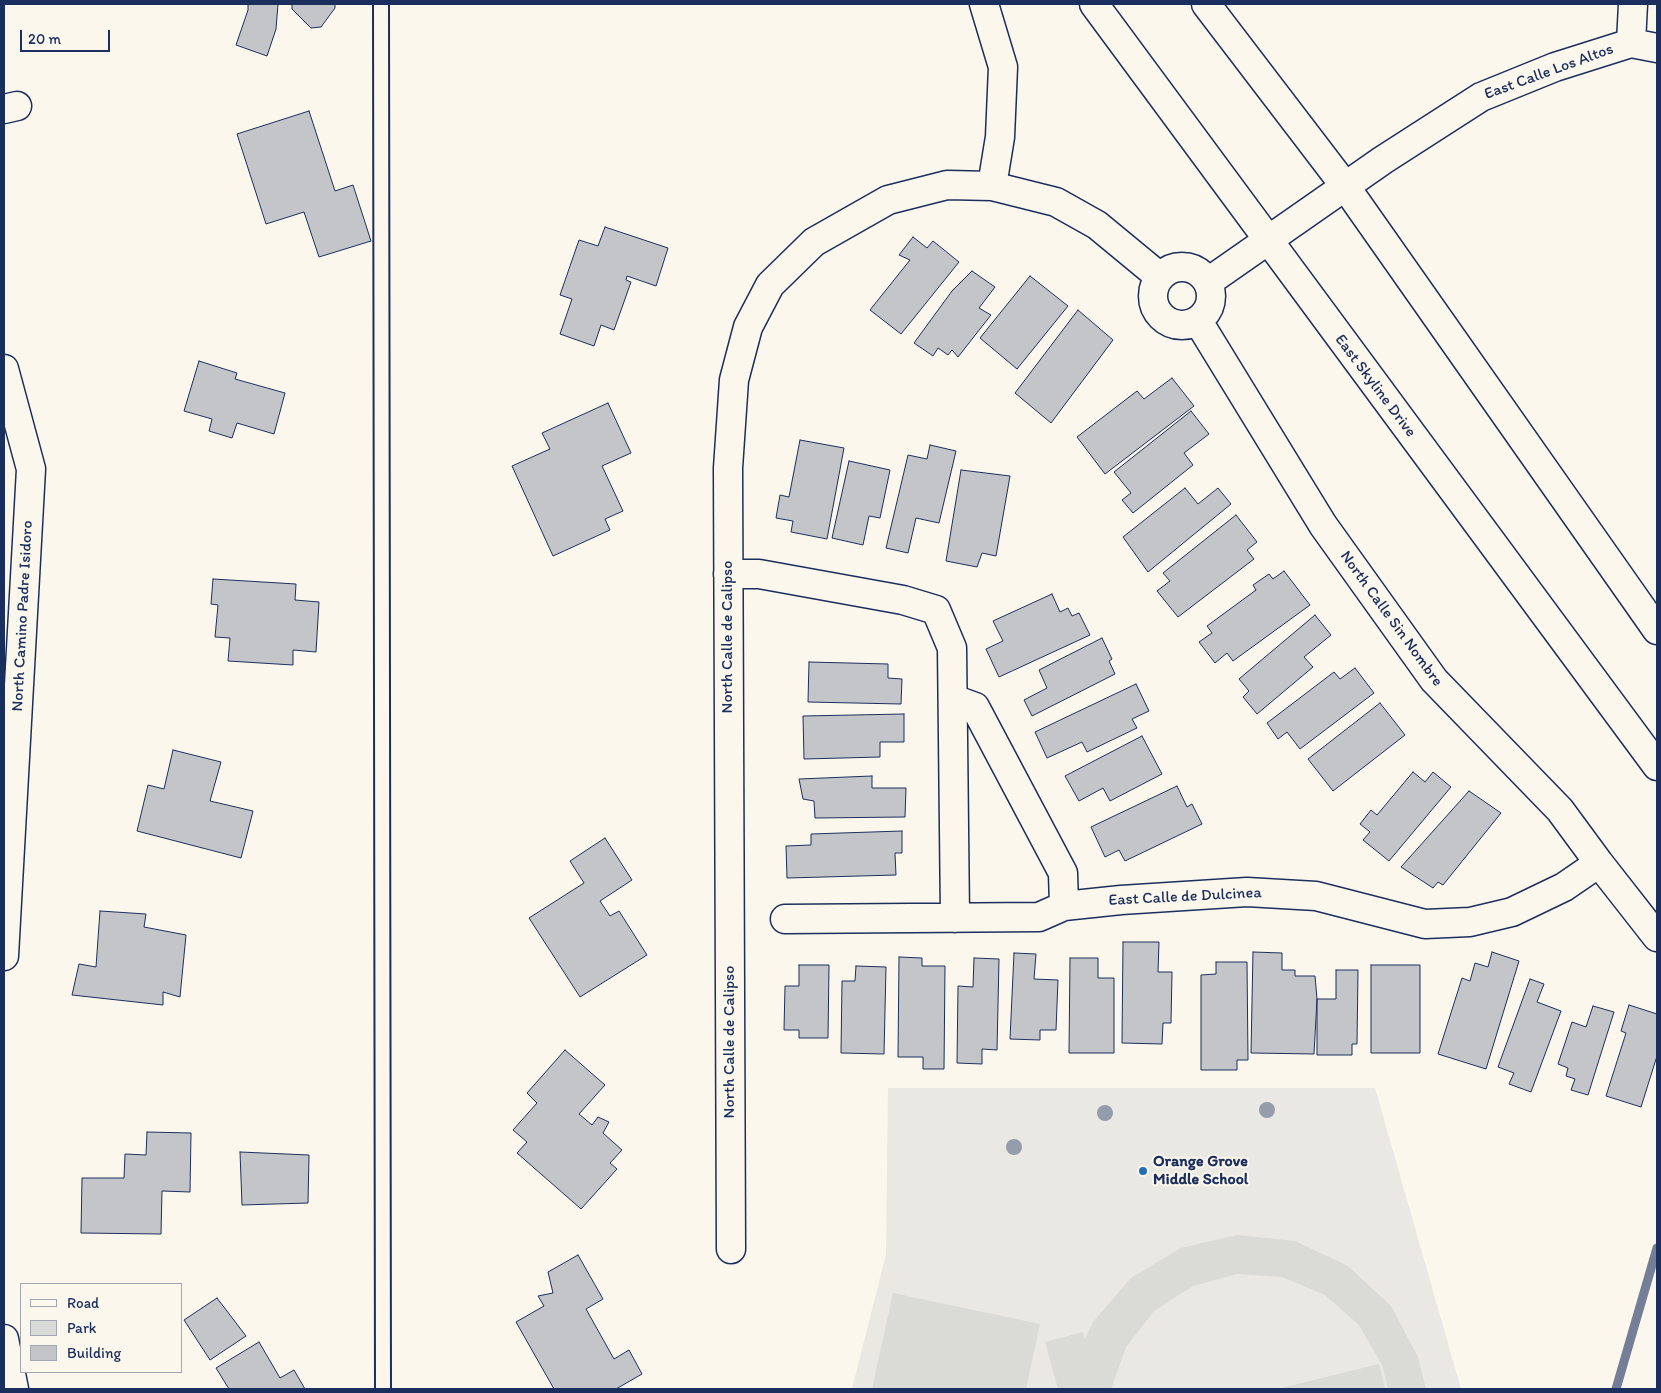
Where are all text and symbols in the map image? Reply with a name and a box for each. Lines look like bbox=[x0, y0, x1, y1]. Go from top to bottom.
scale bar bbox=[22, 20, 112, 52]
text: 20 m bbox=[28, 30, 61, 48]
street label: East Calle Los Altos bbox=[1482, 40, 1616, 104]
street label: East Skyline Drive bbox=[1330, 331, 1420, 441]
street label: North Camino Padre Isidoro bbox=[8, 520, 38, 712]
street label: North Calle Sin Nombre bbox=[1335, 548, 1447, 690]
street label: North Calle de Calipso bbox=[718, 561, 738, 713]
street label: East Calle de Dulcinea bbox=[1108, 883, 1262, 911]
street label: North Calle de Calipso bbox=[720, 966, 740, 1118]
place label: Orange Grove Middle School bbox=[1153, 1152, 1248, 1190]
marker: Orange Grove Middle School bbox=[1137, 1165, 1149, 1177]
legend bbox=[20, 1283, 182, 1373]
text: Road bbox=[67, 1294, 99, 1312]
text: Park bbox=[67, 1319, 97, 1337]
text: Building bbox=[67, 1344, 121, 1362]

